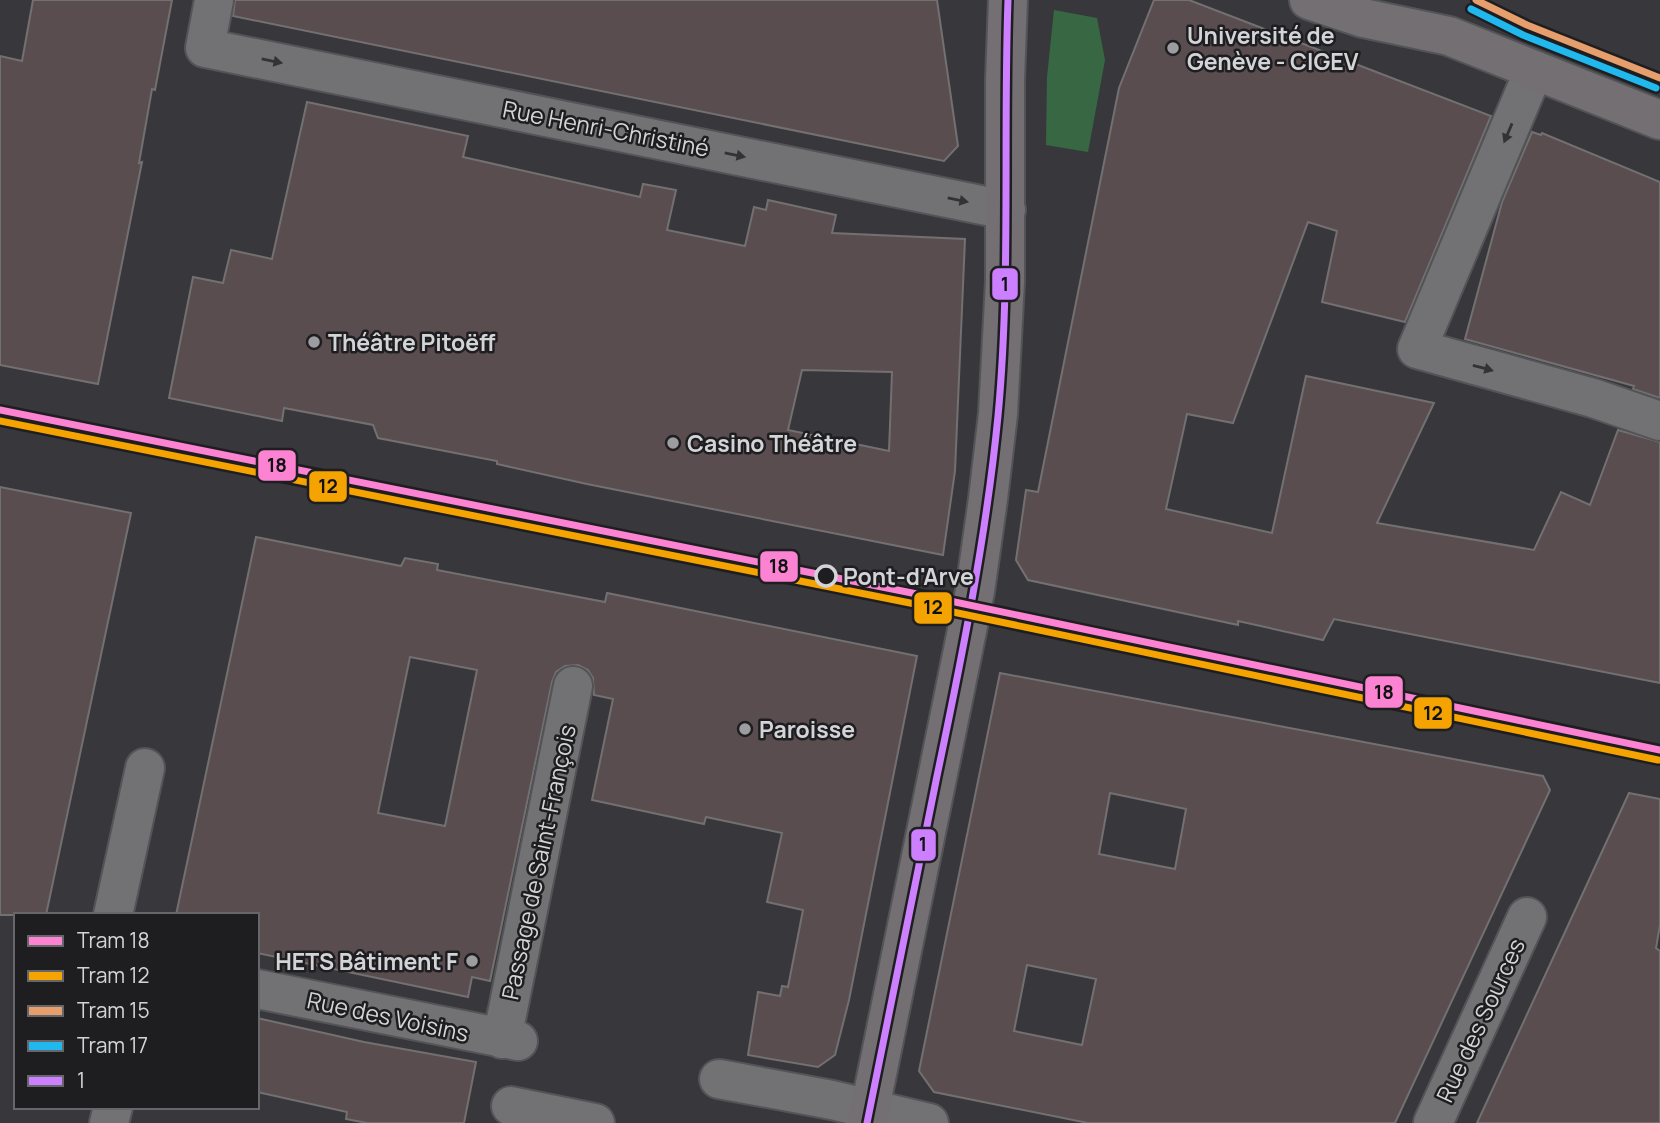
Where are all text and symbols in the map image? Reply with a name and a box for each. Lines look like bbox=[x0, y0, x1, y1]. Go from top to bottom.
place label: Université de Genève - CIGEV bbox=[1187, 19, 1359, 77]
marker: Université de Genève - CIGEV bbox=[1165, 40, 1181, 56]
one-way arrow bbox=[261, 56, 283, 67]
street label: Rue Henri-Christiné bbox=[500, 92, 712, 164]
one-way arrow bbox=[1502, 123, 1514, 143]
one-way arrow bbox=[724, 149, 746, 160]
one-way arrow bbox=[947, 194, 969, 205]
line badge: 1 bbox=[991, 267, 1019, 301]
text: 1 bbox=[1001, 271, 1009, 297]
place label: Théâtre Pitoëff bbox=[328, 326, 496, 358]
marker: Théâtre Pitoëff bbox=[306, 334, 322, 350]
one-way arrow bbox=[1473, 363, 1494, 373]
place label: Casino Théâtre bbox=[687, 427, 857, 459]
marker: Casino Théâtre bbox=[665, 435, 681, 451]
line badge: 18 bbox=[257, 449, 297, 482]
text: 18 bbox=[267, 452, 287, 478]
line badge: 12 bbox=[308, 470, 348, 503]
text: 12 bbox=[318, 473, 338, 499]
line badge: 18 bbox=[759, 550, 799, 583]
text: 18 bbox=[769, 553, 789, 579]
place label: Pont-d'Arve bbox=[843, 560, 974, 592]
marker: Pont-d'Arve bbox=[815, 565, 837, 587]
line badge: 12 bbox=[913, 591, 953, 625]
text: 12 bbox=[923, 594, 943, 620]
line badge: 18 bbox=[1364, 675, 1404, 709]
text: 18 bbox=[1374, 679, 1394, 705]
line badge: 12 bbox=[1413, 696, 1453, 730]
text: 12 bbox=[1423, 700, 1443, 726]
place label: Paroisse bbox=[759, 713, 855, 745]
marker: Paroisse bbox=[737, 721, 753, 737]
street label: Passage de Saint-François bbox=[493, 722, 583, 1002]
line badge: 1 bbox=[910, 828, 937, 862]
text: 1 bbox=[919, 831, 927, 857]
legend bbox=[14, 913, 259, 1109]
text: Tram 18 bbox=[77, 926, 150, 954]
street label: Rue des Sources bbox=[1428, 933, 1532, 1107]
place label: HETS Bâtiment F bbox=[275, 945, 458, 977]
marker: HETS Bâtiment F bbox=[464, 953, 480, 969]
text: Tram 12 bbox=[77, 961, 149, 989]
street label: Rue des Voisins bbox=[304, 983, 472, 1049]
text: Tram 15 bbox=[77, 996, 150, 1024]
text: Tram 17 bbox=[77, 1031, 148, 1059]
text: 1 bbox=[77, 1066, 85, 1094]

